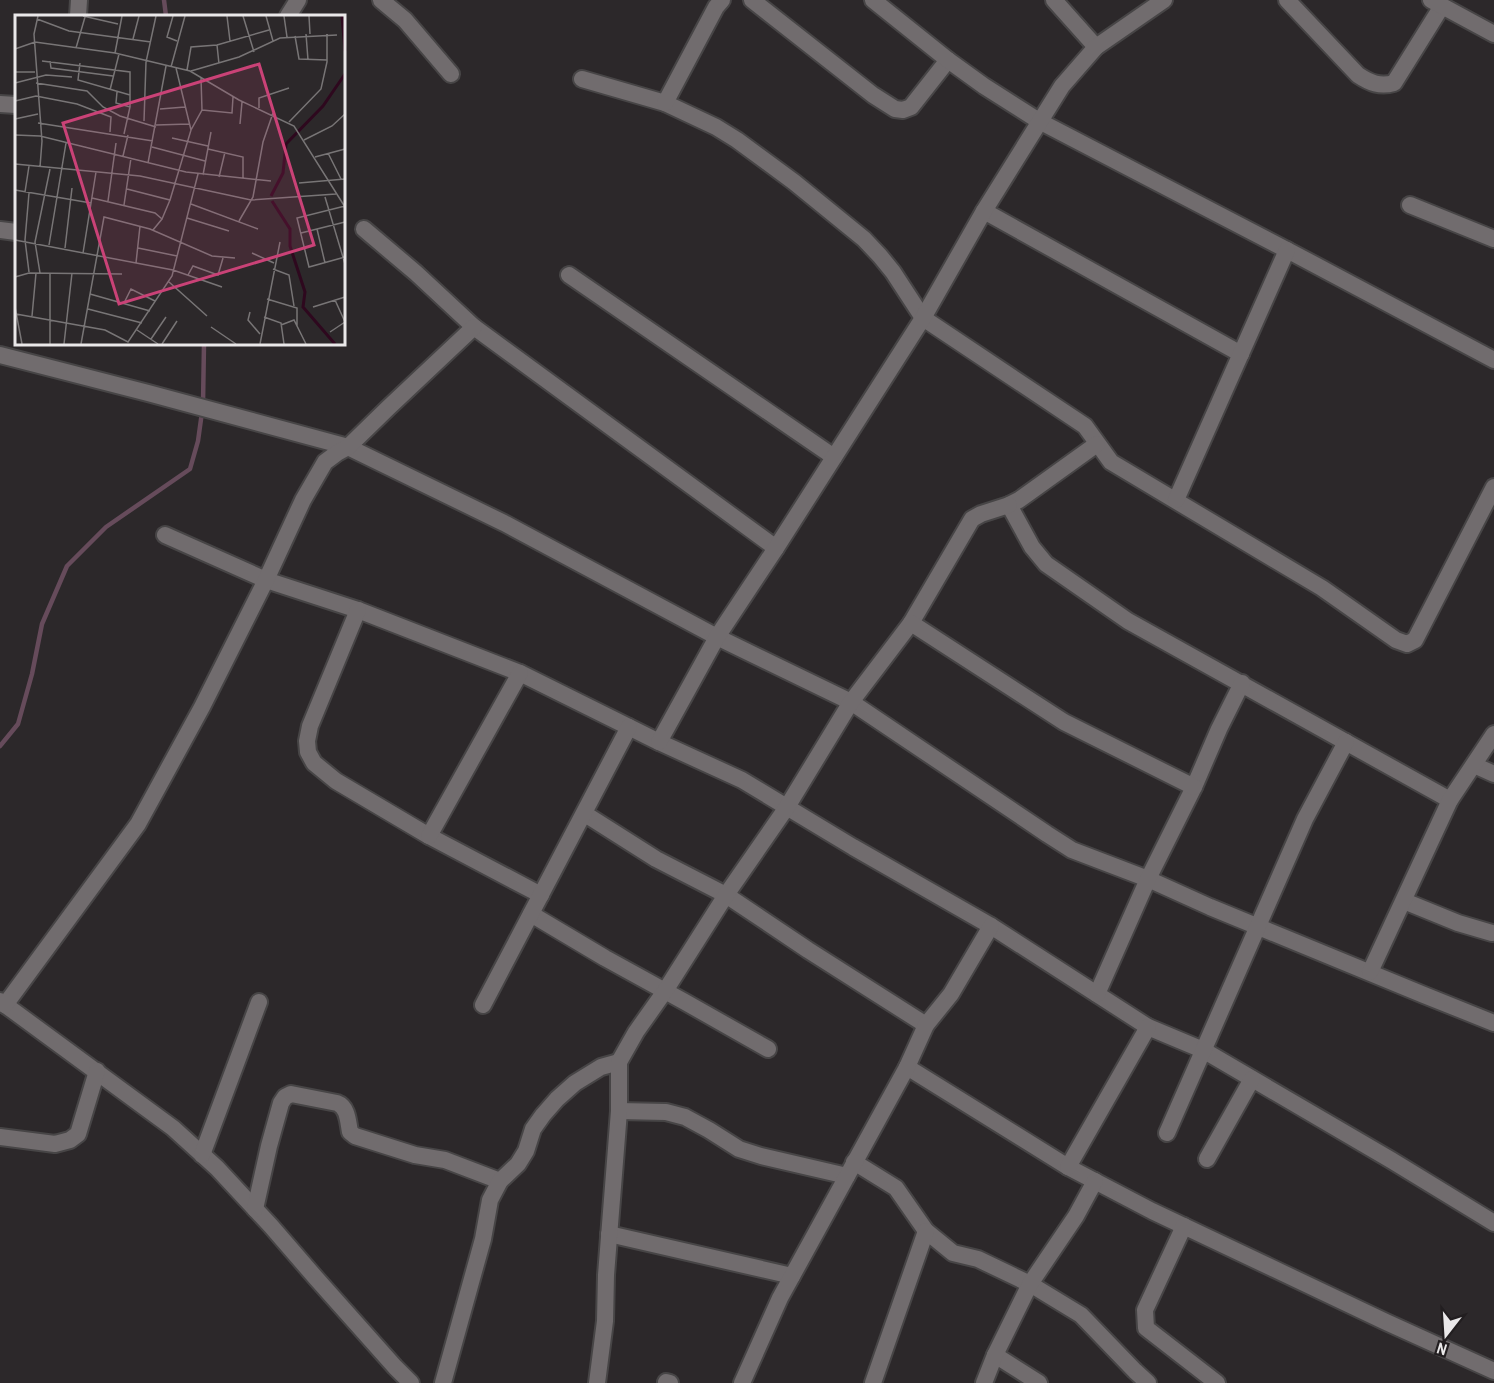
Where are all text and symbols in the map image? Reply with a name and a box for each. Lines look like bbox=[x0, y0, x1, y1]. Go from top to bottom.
inset map bbox=[15, 15, 345, 345]
north arrow bbox=[1416, 1305, 1476, 1365]
text: N bbox=[1434, 1337, 1449, 1361]

